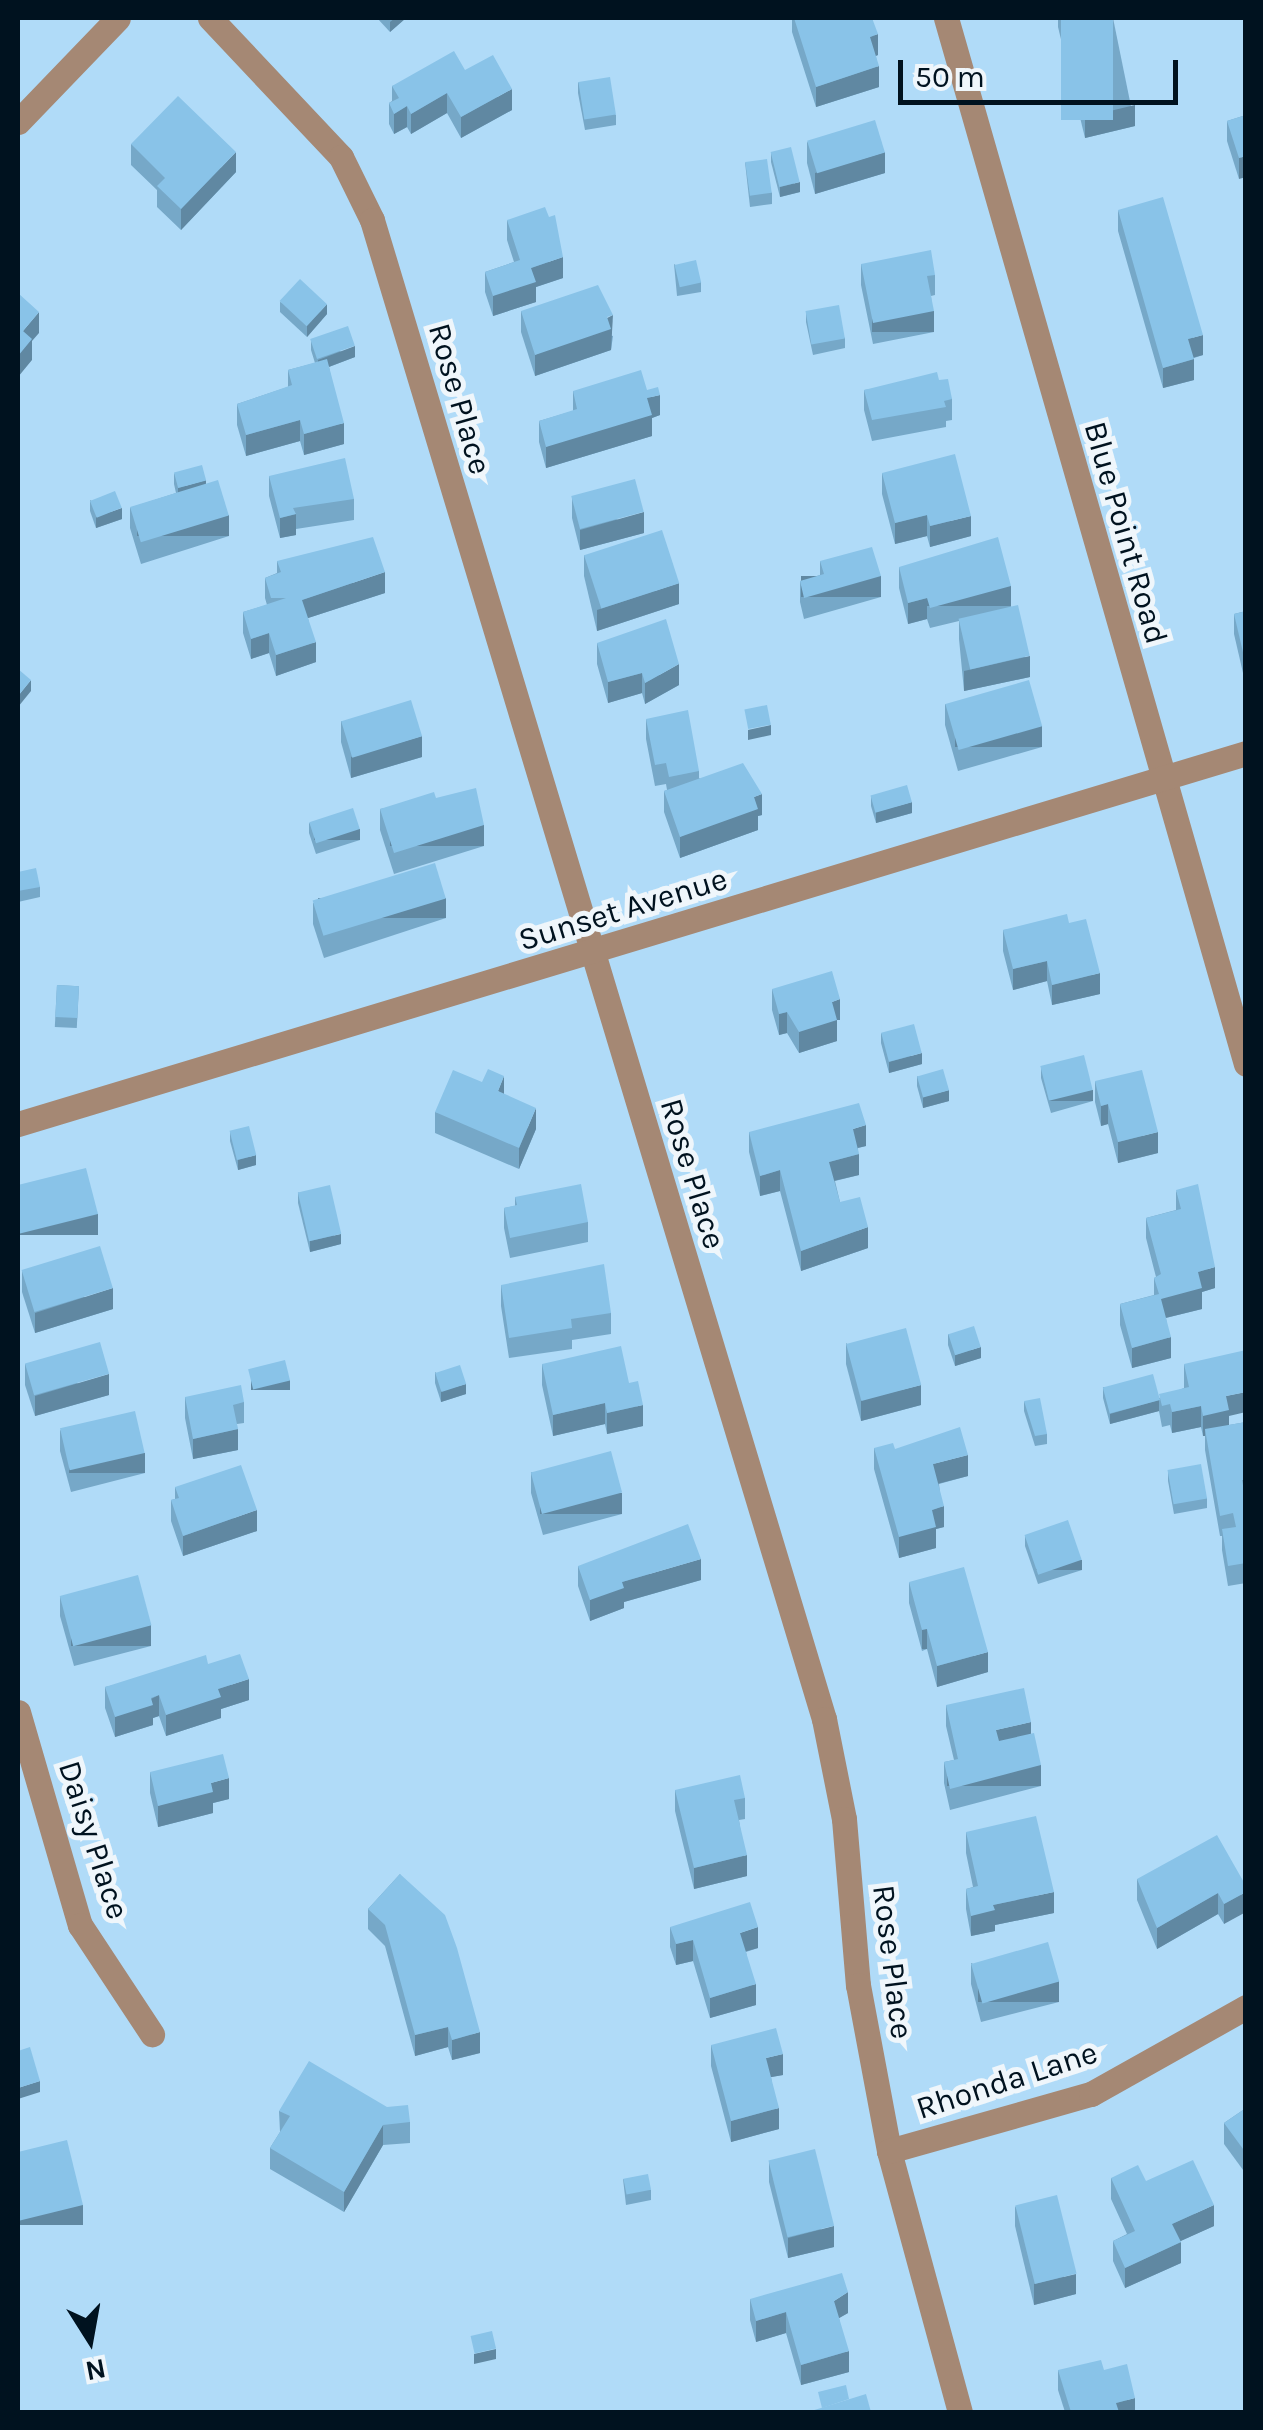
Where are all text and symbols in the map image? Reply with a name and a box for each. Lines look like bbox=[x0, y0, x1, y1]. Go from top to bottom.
scale bar bbox=[903, 40, 1183, 102]
text: 50 m bbox=[915, 59, 985, 95]
street label: Rose Place bbox=[419, 319, 499, 479]
street label: Blue Point Road bbox=[1075, 417, 1175, 649]
street label: Sunset Avenue bbox=[514, 860, 732, 960]
street label: Rose Place bbox=[651, 1094, 733, 1254]
street label: Daisy Place bbox=[49, 1756, 137, 1924]
street label: Rose Place bbox=[863, 1883, 921, 2041]
street label: Rhonda Lane bbox=[912, 2034, 1102, 2128]
north arrow bbox=[40, 2290, 140, 2390]
text: N bbox=[83, 2352, 109, 2388]

